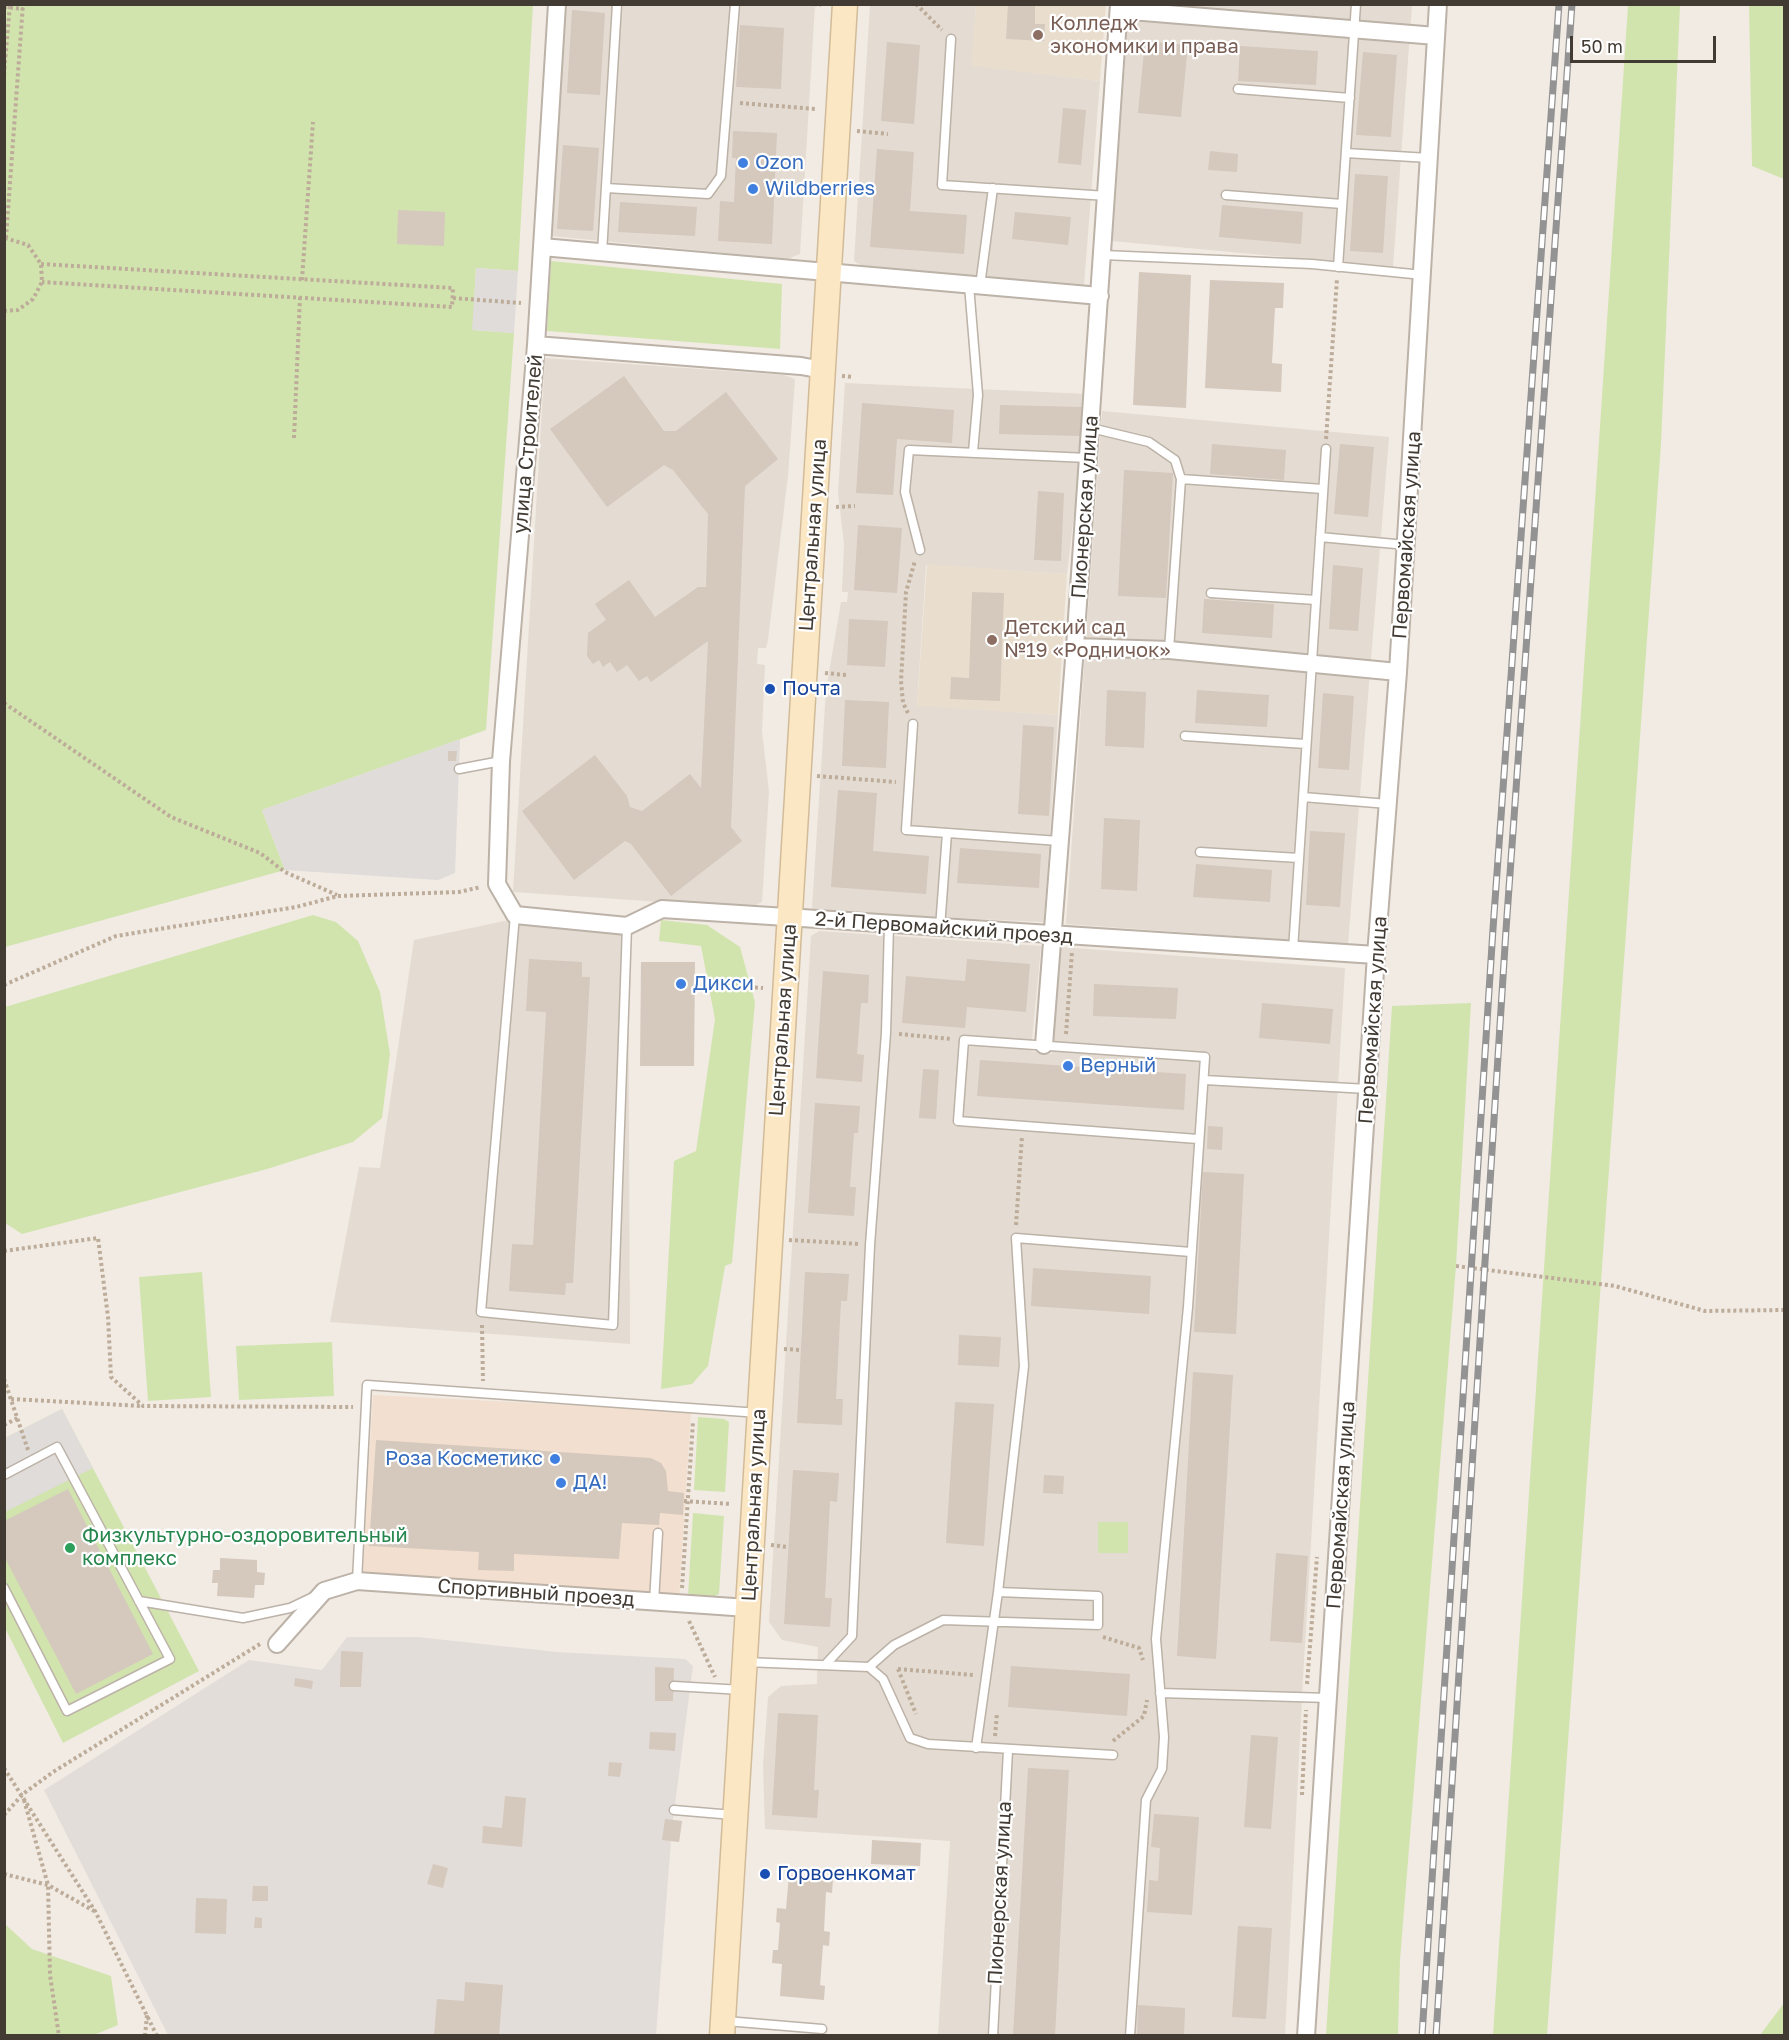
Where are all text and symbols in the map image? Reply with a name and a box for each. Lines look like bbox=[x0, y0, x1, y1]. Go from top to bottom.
place label: Колледж экономики и права bbox=[1050, 12, 1239, 59]
scale bar bbox=[1573, 24, 1718, 62]
marker: Колледж экономики и права bbox=[1031, 28, 1045, 42]
text: 50 m bbox=[1581, 35, 1623, 57]
place label: Ozon bbox=[755, 151, 804, 175]
marker: Ozon bbox=[736, 156, 750, 170]
place label: Wildberries bbox=[765, 177, 875, 201]
marker: Wildberries bbox=[746, 182, 760, 196]
street label: улица Строителей bbox=[508, 353, 548, 535]
street label: Пионерская улица bbox=[1067, 414, 1103, 600]
street label: Первомайская улица bbox=[1388, 430, 1426, 640]
street label: Центральная улица bbox=[794, 438, 832, 632]
place label: Детский сад №19 «Родничок» bbox=[1004, 616, 1170, 663]
marker: Детский сад №19 «Родничок» bbox=[985, 633, 999, 647]
place label: Почта bbox=[782, 677, 841, 701]
marker: Почта bbox=[763, 682, 777, 696]
street label: 2-й Первомайский проезд bbox=[814, 907, 1074, 949]
street label: Первомайская улица bbox=[1354, 915, 1392, 1125]
street label: Центральная улица bbox=[764, 923, 802, 1117]
place label: Дикси bbox=[693, 972, 754, 996]
marker: Дикси bbox=[674, 977, 688, 991]
place label: Верный bbox=[1080, 1054, 1156, 1078]
marker: Верный bbox=[1061, 1059, 1075, 1073]
street label: Первомайская улица bbox=[1322, 1400, 1360, 1610]
street label: Центральная улица bbox=[737, 1408, 771, 1602]
place label: Роза Косметикс bbox=[385, 1447, 543, 1471]
marker: Роза Косметикс bbox=[548, 1452, 562, 1466]
place label: ДА! bbox=[573, 1471, 608, 1495]
marker: ДА! bbox=[554, 1476, 568, 1490]
place label: Физкультурно-оздоровительный комплекс bbox=[82, 1524, 408, 1571]
marker: Физкультурно-оздоровительный комплекс bbox=[63, 1541, 77, 1555]
street label: Спортивный проезд bbox=[437, 1574, 635, 1612]
street label: Пионерская улица bbox=[983, 1801, 1017, 1985]
place label: Горвоенкомат bbox=[777, 1862, 916, 1886]
marker: Горвоенкомат bbox=[758, 1867, 772, 1881]

